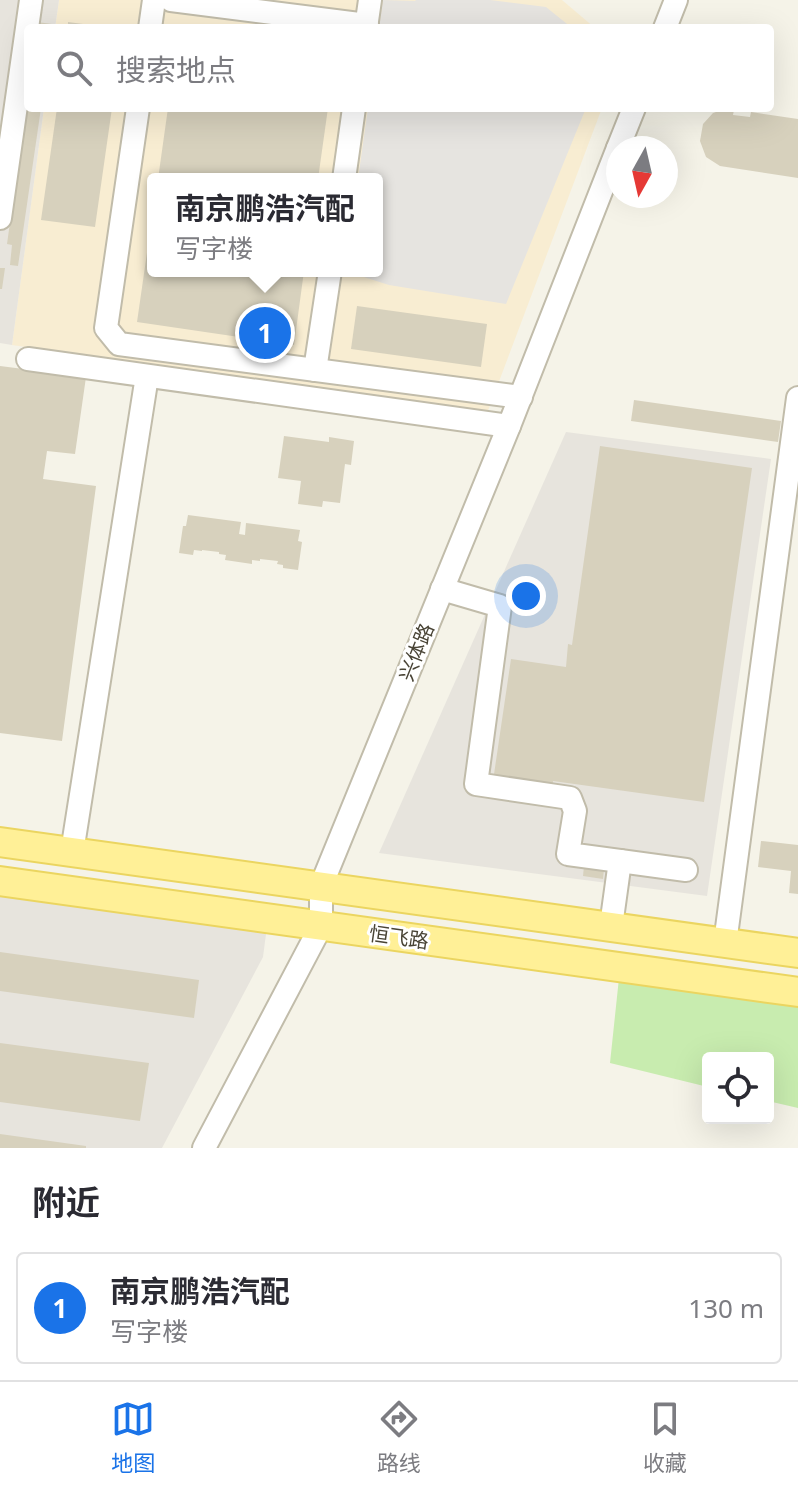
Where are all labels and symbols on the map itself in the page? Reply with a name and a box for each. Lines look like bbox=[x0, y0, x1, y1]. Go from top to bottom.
north arrow bbox=[606, 136, 678, 208]
pin: 1 bbox=[239, 303, 291, 363]
your location bbox=[506, 576, 546, 616]
street label: 兴体路 bbox=[392, 619, 440, 685]
street label: 恒飞路 bbox=[367, 919, 431, 955]

